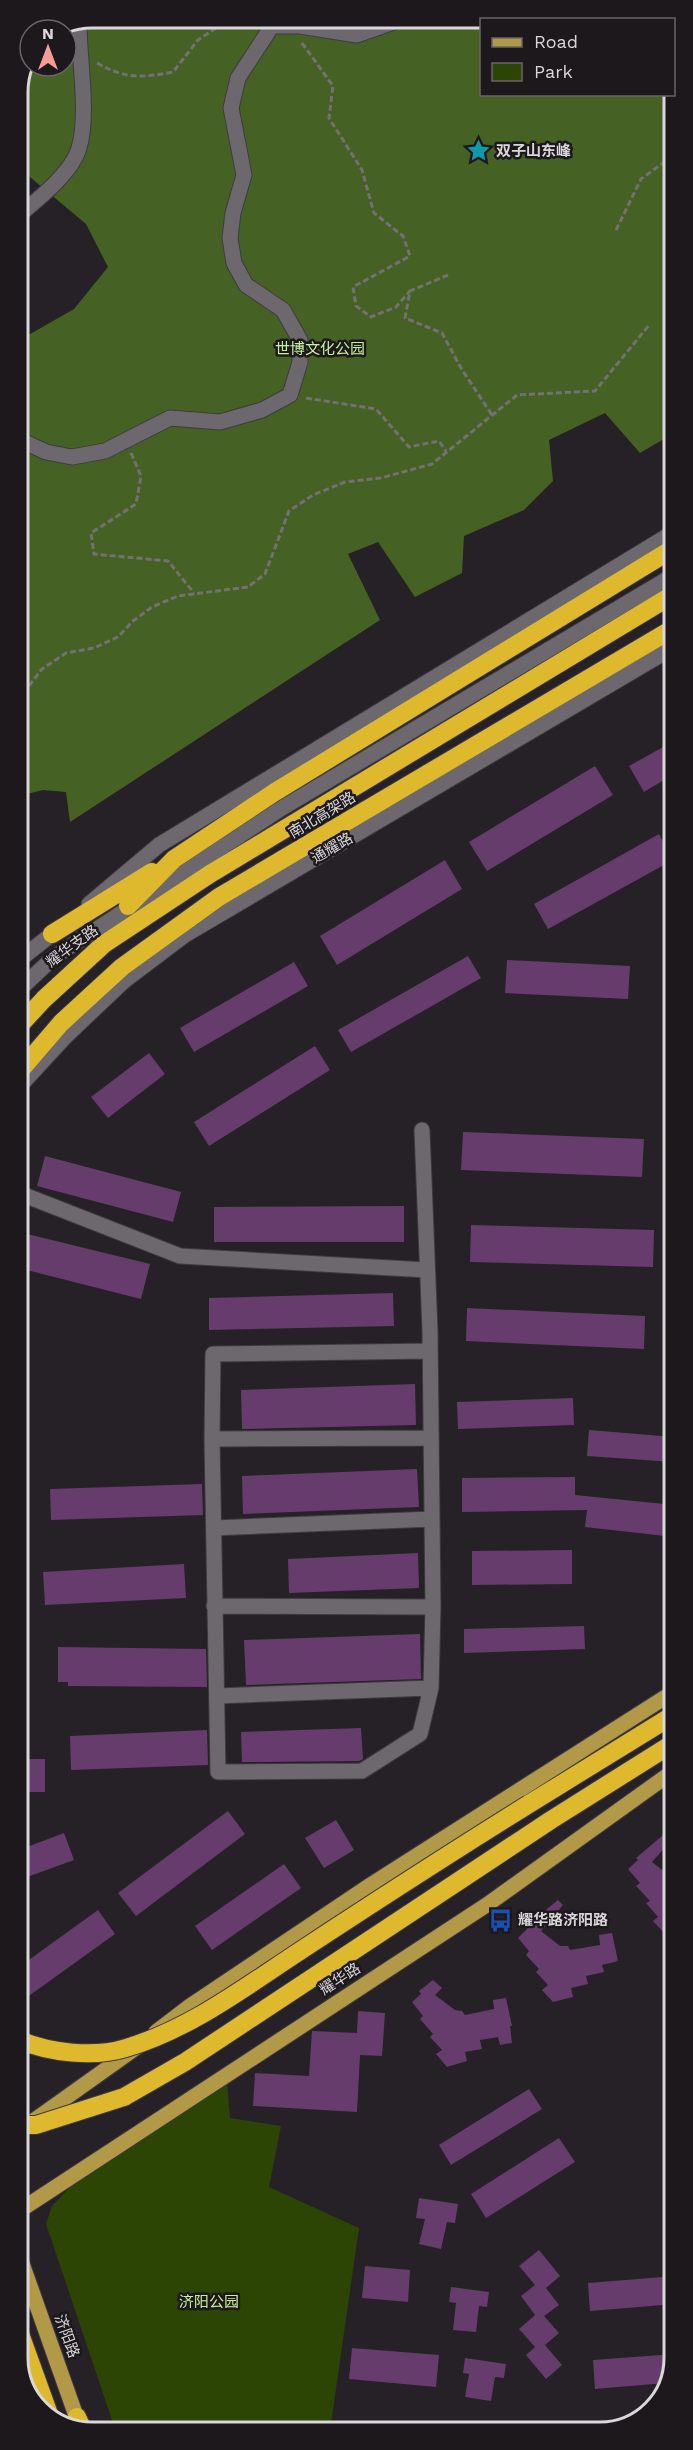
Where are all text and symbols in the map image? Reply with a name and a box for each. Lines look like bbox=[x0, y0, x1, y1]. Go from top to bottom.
north arrow bbox=[18, 18, 78, 78]
legend bbox=[480, 18, 675, 96]
text: N bbox=[42, 24, 54, 43]
text: Road bbox=[534, 31, 578, 52]
text: Park bbox=[534, 61, 573, 82]
place icon: 双子山东峰 bbox=[465, 138, 491, 164]
place label: 双子山东峰 bbox=[496, 142, 571, 160]
park label: 世博文化公园 bbox=[275, 340, 365, 358]
street label: 南北高架路 bbox=[285, 788, 359, 842]
street label: 通耀路 bbox=[308, 829, 356, 867]
street label: 耀华支路 bbox=[42, 921, 102, 971]
bus stop icon: 耀华路济阳路 bbox=[487, 1907, 513, 1933]
place label: 耀华路济阳路 bbox=[518, 1911, 608, 1929]
street label: 耀华路 bbox=[316, 1959, 364, 1999]
park label: 济阳公园 bbox=[179, 2293, 239, 2311]
street label: 济阳路 bbox=[51, 2312, 83, 2360]

